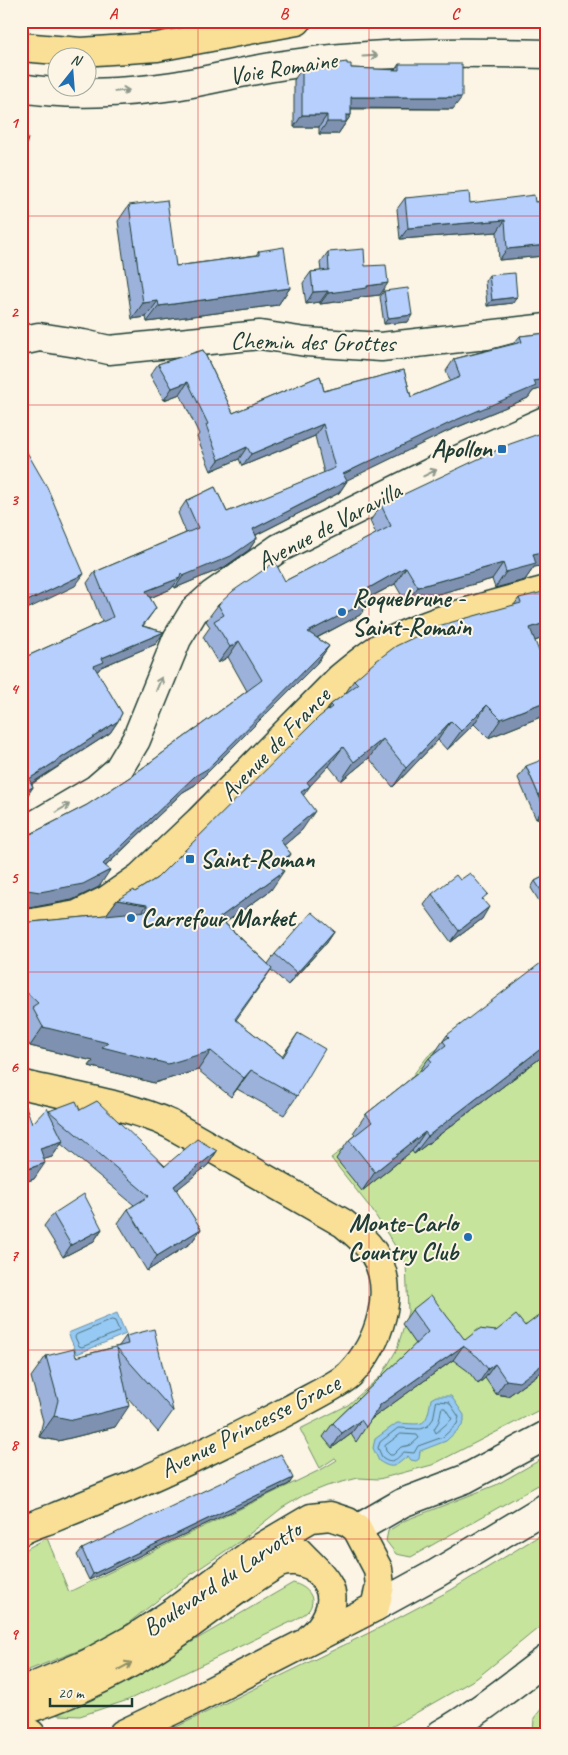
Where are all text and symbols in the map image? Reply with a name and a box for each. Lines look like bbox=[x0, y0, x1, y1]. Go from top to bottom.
text: A bbox=[109, 4, 119, 24]
text: B bbox=[280, 4, 290, 24]
text: C bbox=[451, 4, 461, 24]
street label: Voie Romaine bbox=[227, 43, 341, 92]
north arrow bbox=[48, 48, 98, 98]
text: N bbox=[69, 51, 85, 70]
one-way arrow bbox=[361, 52, 377, 61]
one-way arrow bbox=[114, 86, 130, 96]
text: 1 bbox=[10, 113, 19, 133]
text: 2 bbox=[10, 302, 19, 322]
street label: Chemin des Grottes bbox=[230, 325, 398, 359]
place label: Apollon bbox=[431, 433, 494, 465]
marker: Apollon bbox=[496, 443, 508, 455]
one-way arrow bbox=[422, 468, 437, 478]
street label: Avenue de Varavilla bbox=[251, 474, 409, 577]
text: 3 bbox=[10, 490, 19, 510]
place label: Roquebrune - Saint-Romain bbox=[352, 582, 472, 643]
marker: Roquebrune - Saint-Romain bbox=[336, 606, 348, 618]
one-way arrow bbox=[154, 677, 164, 692]
text: 4 bbox=[10, 679, 19, 699]
street label: Avenue de France bbox=[213, 679, 339, 808]
one-way arrow bbox=[56, 803, 70, 813]
place label: Saint-Roman bbox=[200, 843, 315, 875]
marker: Saint-Roman bbox=[184, 853, 196, 865]
text: 5 bbox=[11, 868, 20, 888]
place label: Carrefour Market bbox=[141, 902, 297, 934]
marker: Carrefour Market bbox=[125, 912, 137, 924]
text: 6 bbox=[10, 1057, 19, 1077]
place label: Monte-Carlo Country Club bbox=[348, 1207, 461, 1268]
marker: Monte-Carlo Country Club bbox=[462, 1231, 474, 1243]
text: 7 bbox=[10, 1246, 19, 1266]
street label: Avenue Princesse Grace bbox=[155, 1366, 347, 1485]
text: 8 bbox=[10, 1435, 19, 1455]
street label: Boulevard du Larvotto bbox=[136, 1512, 310, 1644]
text: 9 bbox=[10, 1624, 19, 1644]
one-way arrow bbox=[117, 1661, 132, 1670]
scale bar bbox=[50, 1675, 132, 1707]
text: 20 m bbox=[58, 1684, 85, 1703]

